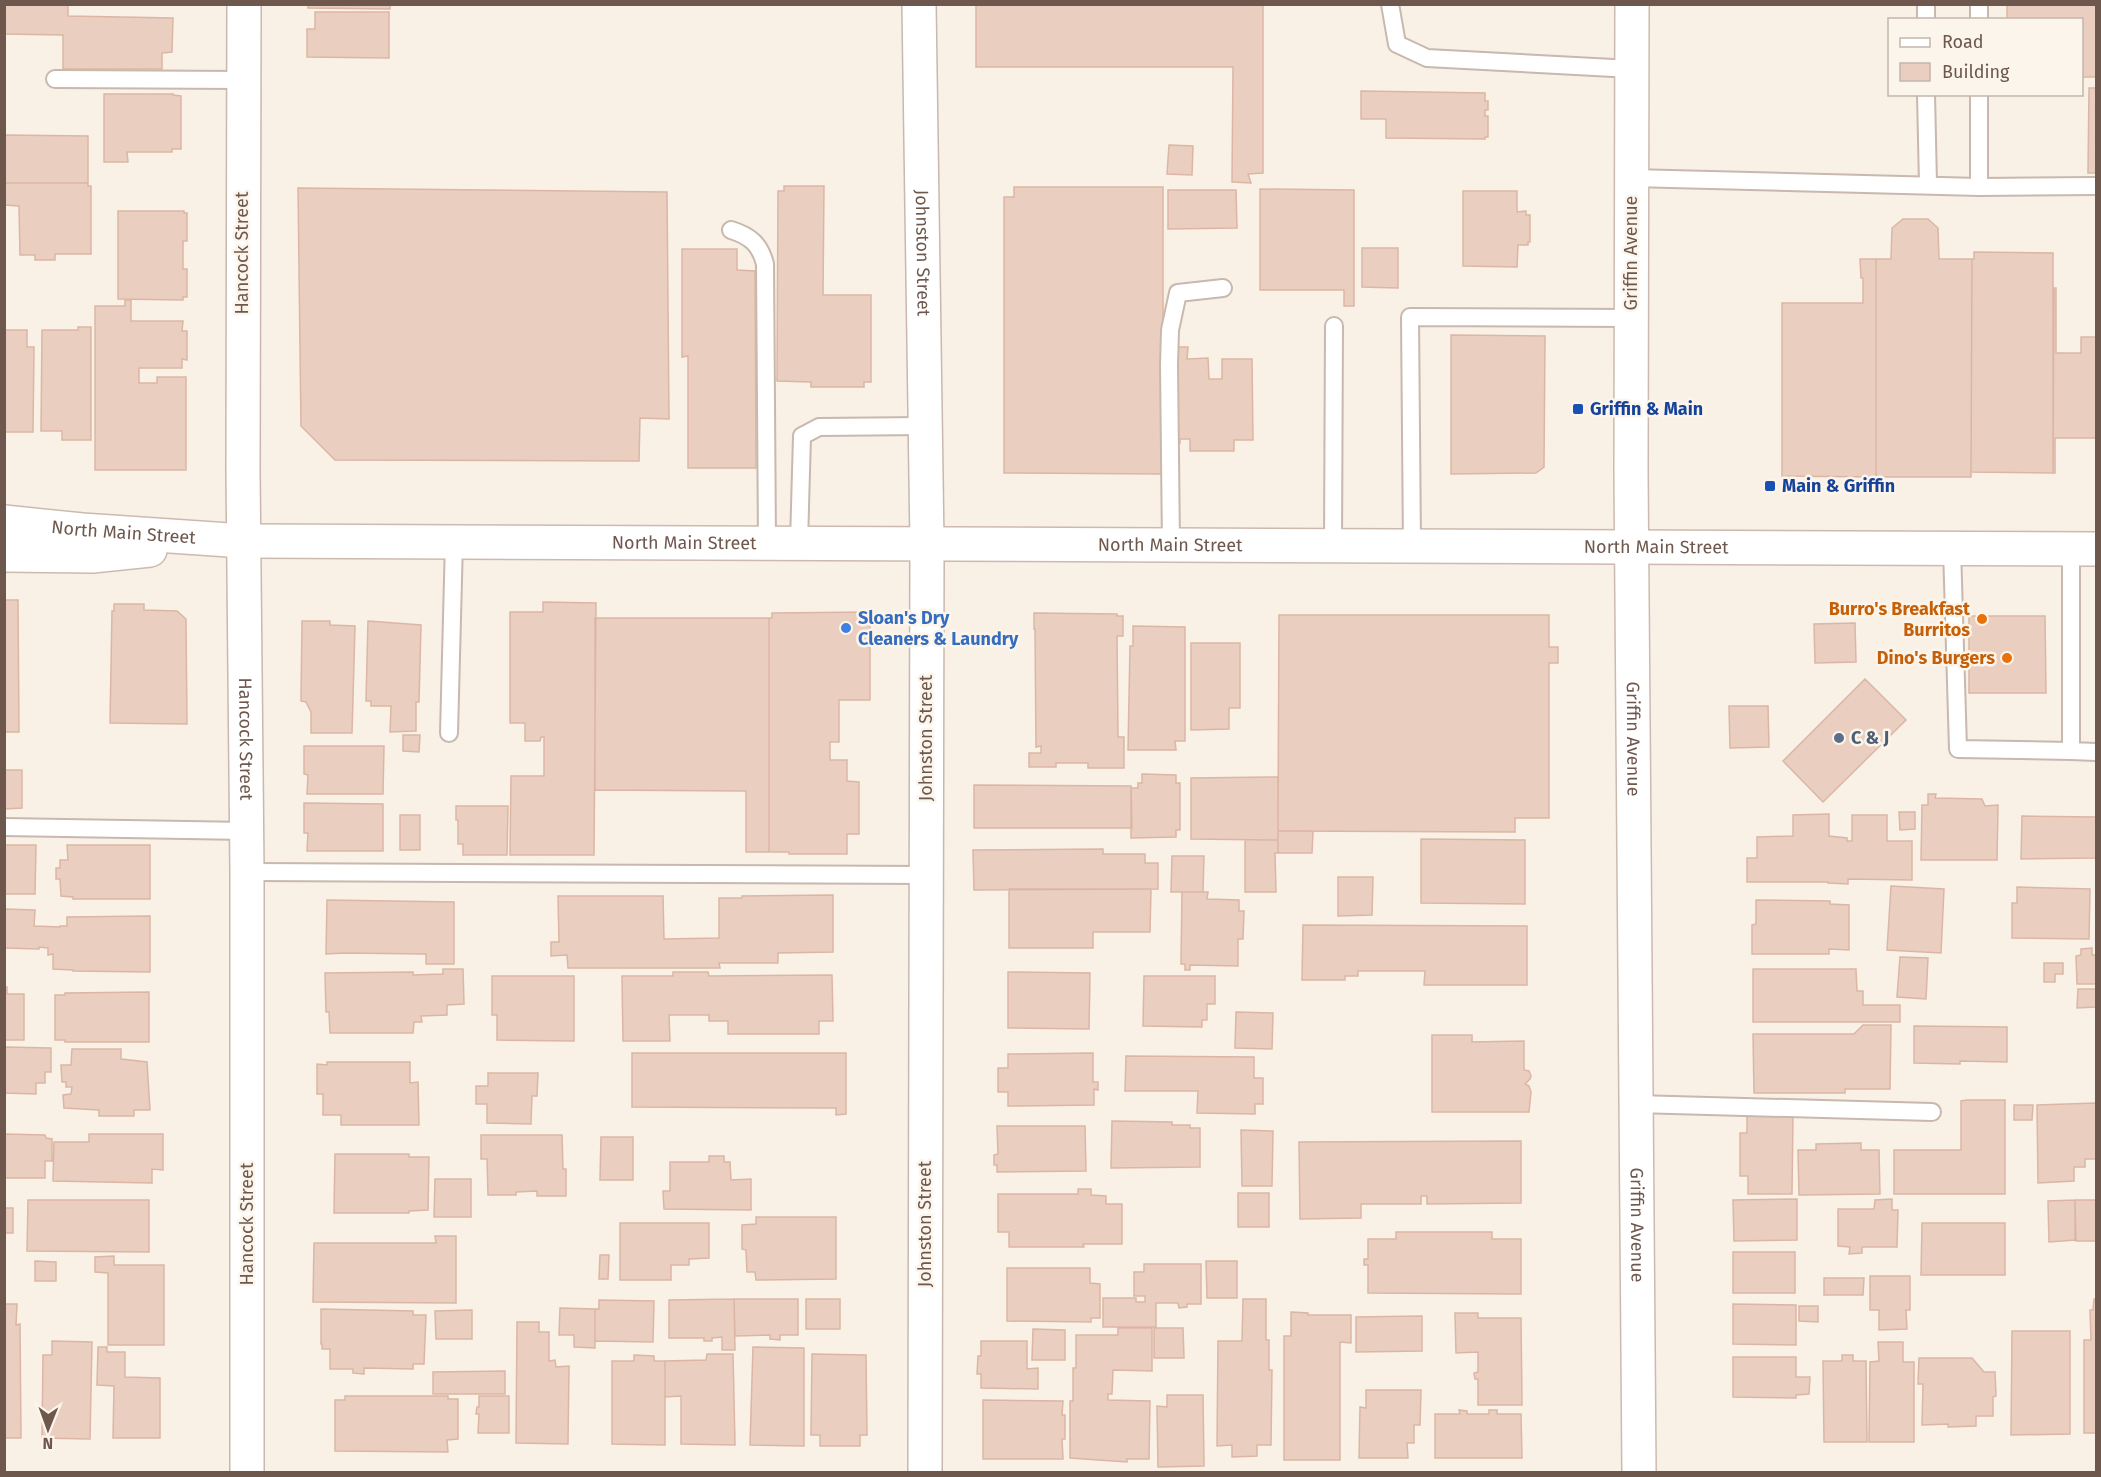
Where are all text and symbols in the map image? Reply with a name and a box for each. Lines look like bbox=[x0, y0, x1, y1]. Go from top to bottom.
legend bbox=[1888, 18, 2083, 96]
text: Road bbox=[1942, 31, 1984, 53]
text: Building bbox=[1942, 61, 2010, 83]
street label: Johnston Street bbox=[911, 190, 935, 317]
street label: Hancock Street bbox=[231, 191, 253, 314]
street label: Griffin Avenue bbox=[1620, 196, 1642, 310]
place label: Griffin & Main bbox=[1590, 398, 1703, 420]
marker: Griffin & Main bbox=[1571, 402, 1585, 416]
place label: Main & Griffin bbox=[1782, 475, 1895, 497]
marker: Main & Griffin bbox=[1763, 479, 1777, 493]
street label: North Main Street bbox=[50, 516, 197, 549]
street label: North Main Street bbox=[612, 532, 757, 554]
street label: North Main Street bbox=[1098, 534, 1243, 556]
street label: North Main Street bbox=[1584, 536, 1729, 558]
place label: Burro's Breakfast Burritos bbox=[1829, 598, 1971, 641]
place label: Sloan's Dry Cleaners & Laundry bbox=[858, 607, 1019, 650]
marker: Burro's Breakfast Burritos bbox=[1975, 612, 1989, 626]
marker: Sloan's Dry Cleaners & Laundry bbox=[839, 621, 853, 635]
place label: Dino's Burgers bbox=[1877, 647, 1995, 669]
marker: Dino's Burgers bbox=[2000, 651, 2014, 665]
street label: Johnston Street bbox=[915, 674, 937, 801]
street label: Hancock Street bbox=[234, 677, 257, 801]
street label: Griffin Avenue bbox=[1622, 681, 1645, 797]
place label: C & J bbox=[1851, 727, 1889, 749]
marker: C & J bbox=[1832, 731, 1846, 745]
street label: Johnston Street bbox=[914, 1160, 936, 1287]
street label: Hancock Street bbox=[236, 1162, 258, 1285]
street label: Griffin Avenue bbox=[1626, 1167, 1648, 1283]
north arrow bbox=[18, 1399, 78, 1459]
text: N bbox=[42, 1434, 53, 1453]

